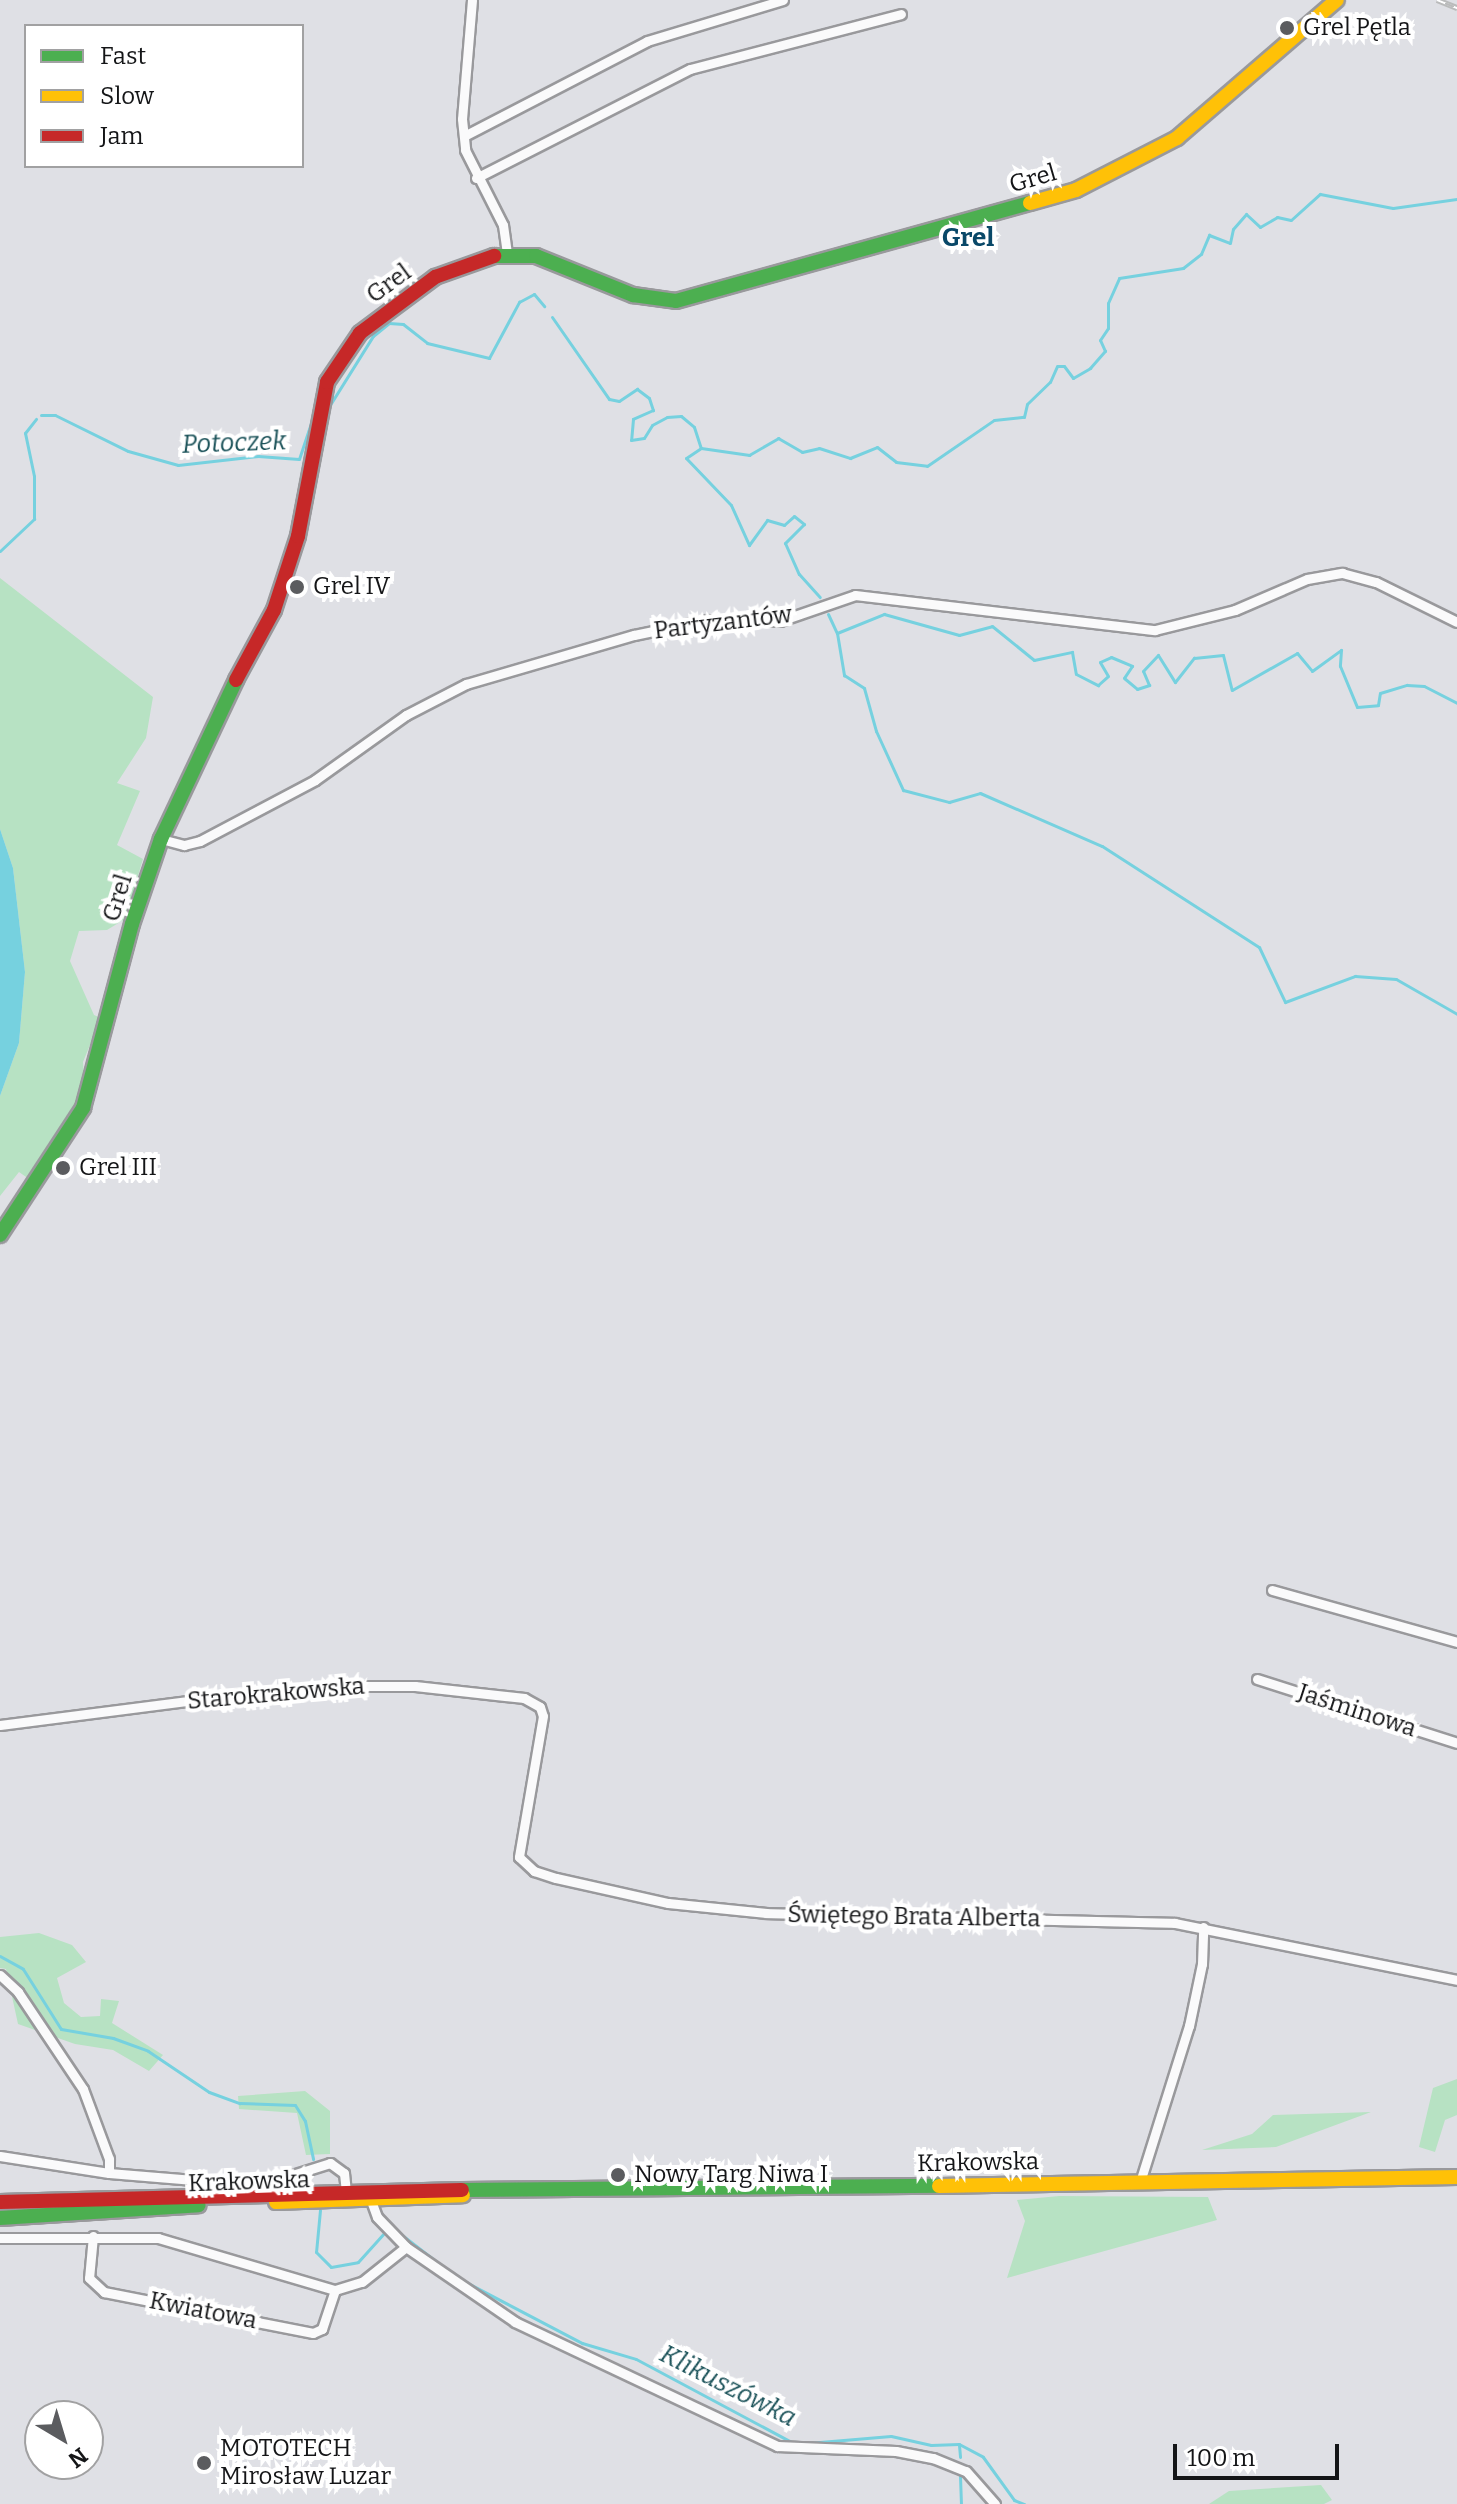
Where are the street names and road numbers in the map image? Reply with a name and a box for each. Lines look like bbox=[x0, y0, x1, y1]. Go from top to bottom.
street label: Grel bbox=[1006, 159, 1060, 199]
street label: Grel bbox=[361, 258, 417, 310]
street label: Partyzantów bbox=[652, 600, 794, 646]
street label: Grel bbox=[97, 871, 139, 925]
street label: Starokrakowska bbox=[186, 1672, 366, 1716]
street label: Jaśminowa bbox=[1294, 1678, 1420, 1744]
street label: Świętego Brata Alberta bbox=[787, 1900, 1041, 1934]
street label: Krakowska bbox=[917, 2148, 1039, 2178]
street label: Krakowska bbox=[188, 2165, 310, 2199]
street label: Kwiatowa bbox=[147, 2286, 259, 2336]

